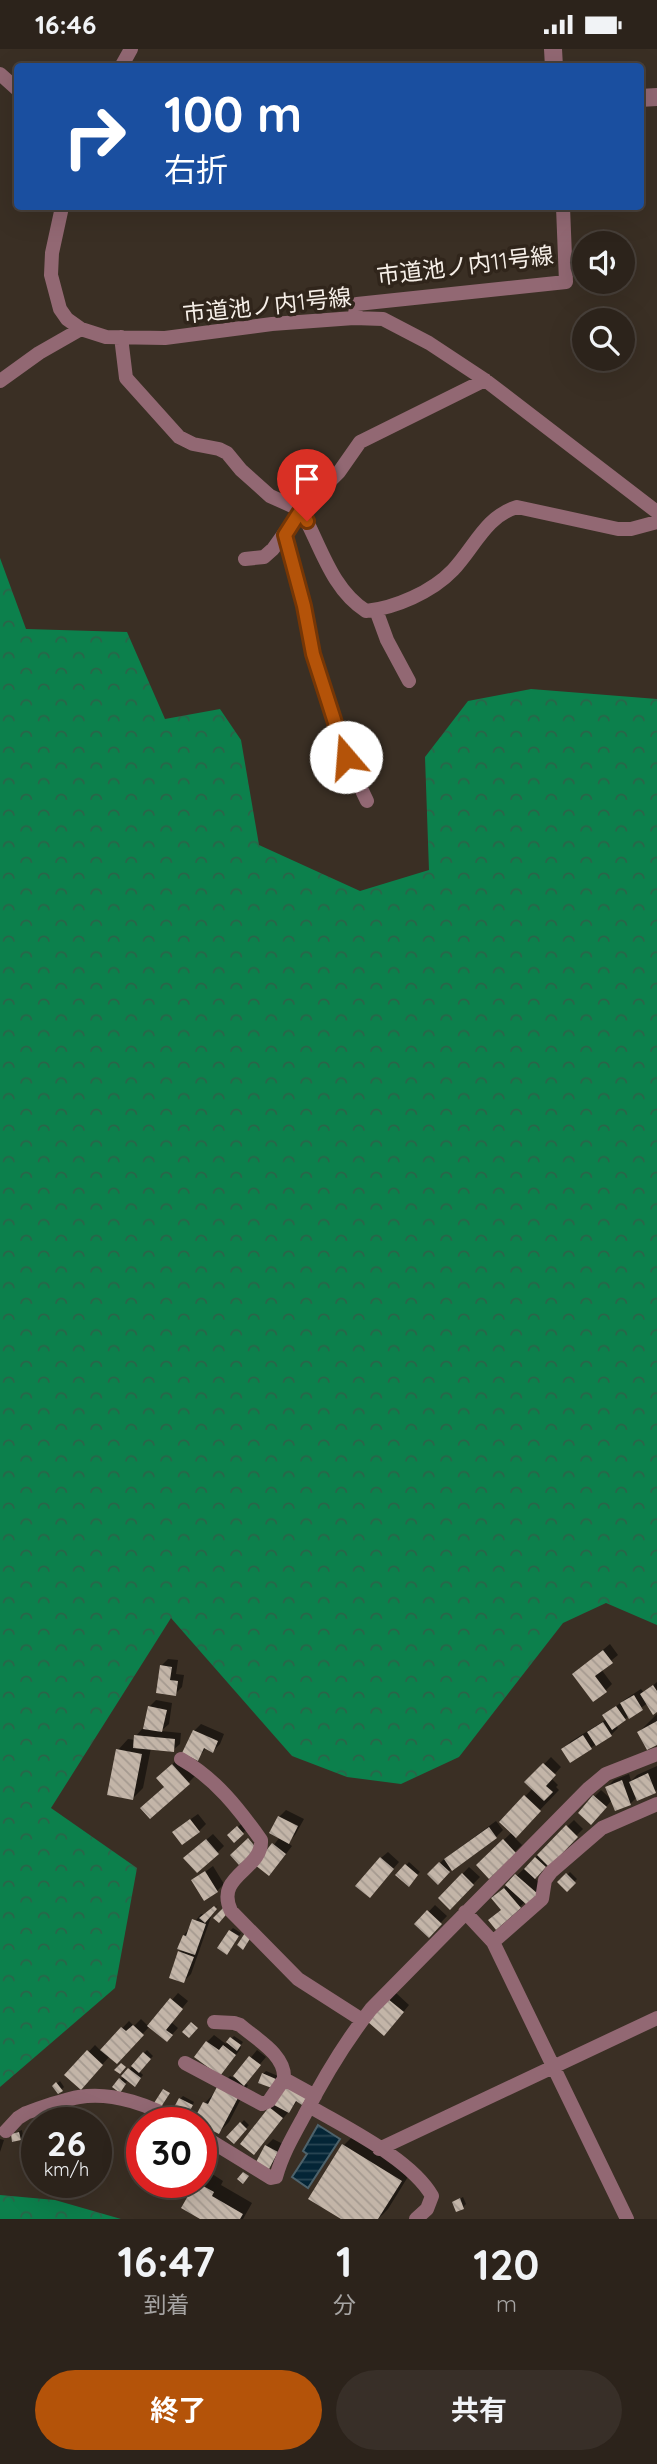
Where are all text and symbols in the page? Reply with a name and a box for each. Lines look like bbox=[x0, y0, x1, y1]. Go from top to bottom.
text: 16:46 bbox=[35, 8, 96, 41]
text: 100 m bbox=[164, 83, 302, 144]
icon: right bbox=[49, 91, 140, 182]
text: 右折 bbox=[164, 149, 228, 189]
map controls bbox=[572, 231, 635, 371]
button: sound bbox=[572, 231, 635, 294]
street label: 市道池ノ内11号線 bbox=[375, 240, 555, 290]
street label: 市道池ノ内1号線 bbox=[181, 282, 353, 328]
button: search bbox=[572, 308, 635, 371]
pin bbox=[277, 449, 337, 521]
icon: arrive bbox=[288, 460, 326, 498]
position arrow bbox=[309, 720, 383, 794]
speed limit sign: 30 bbox=[126, 2107, 217, 2198]
text: 26 bbox=[47, 2121, 86, 2165]
text: km/h bbox=[44, 2158, 89, 2181]
text: 16:47 bbox=[118, 2235, 215, 2288]
text: 1 bbox=[336, 2235, 352, 2288]
text: 120 bbox=[473, 2238, 539, 2291]
text: m bbox=[496, 2289, 517, 2318]
text: 到着 bbox=[143, 2290, 189, 2319]
text: 分 bbox=[333, 2290, 356, 2319]
button: 終了 bbox=[35, 2370, 322, 2450]
button: 共有 bbox=[336, 2370, 622, 2450]

